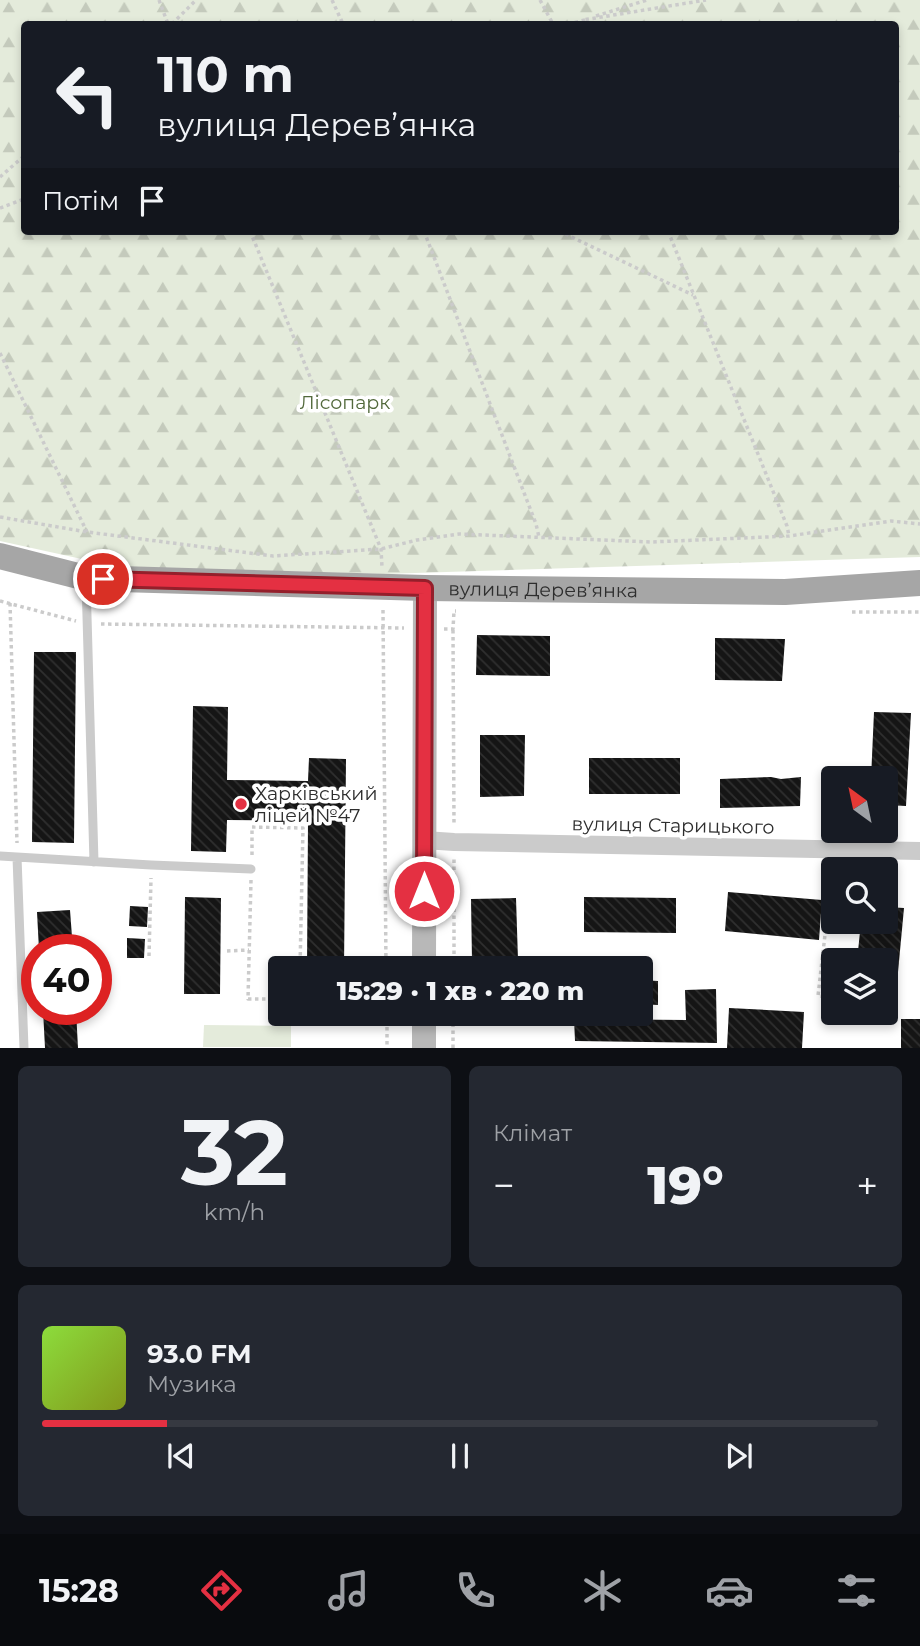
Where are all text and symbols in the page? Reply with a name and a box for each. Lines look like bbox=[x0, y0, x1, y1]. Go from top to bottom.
text: 110 m bbox=[157, 45, 294, 104]
icon: left bbox=[42, 49, 133, 140]
text: вулиця Дерев’янка bbox=[157, 105, 476, 144]
icon: arrive bbox=[133, 182, 171, 220]
text: Потім bbox=[42, 185, 119, 217]
park label: Лісопарк bbox=[300, 391, 390, 414]
pin bbox=[73, 549, 133, 609]
icon: arrive bbox=[84, 560, 122, 598]
street label: вулиця Дерев’янка bbox=[448, 577, 638, 602]
north arrow bbox=[821, 766, 898, 844]
map controls bbox=[821, 766, 898, 1025]
place label: Харківський ліцей №47 bbox=[255, 782, 378, 827]
marker: Харківський ліцей №47 bbox=[233, 796, 249, 812]
street label: вулиця Старицького bbox=[571, 812, 775, 839]
position arrow bbox=[387, 854, 461, 928]
button: search bbox=[821, 857, 898, 934]
speed limit sign: 40 bbox=[21, 934, 112, 1025]
button: layers bbox=[821, 948, 898, 1025]
text: 15:29 · 1 хв · 220 m bbox=[337, 975, 584, 1007]
text: 32 bbox=[181, 1097, 288, 1208]
text: Клімат bbox=[493, 1119, 572, 1147]
text: 19° bbox=[647, 1154, 724, 1217]
text: − bbox=[493, 1162, 515, 1209]
text: + bbox=[856, 1162, 878, 1209]
text: km/h bbox=[204, 1198, 265, 1226]
text: 93.0 FM bbox=[147, 1338, 252, 1370]
text: Музика bbox=[147, 1370, 237, 1398]
icon: previous bbox=[162, 1437, 200, 1475]
icon: pause bbox=[441, 1437, 479, 1475]
icon: next bbox=[720, 1437, 758, 1475]
icon: directions bbox=[197, 1566, 246, 1615]
icon: music bbox=[324, 1566, 373, 1615]
icon: phone bbox=[451, 1566, 500, 1615]
icon: climate bbox=[578, 1566, 627, 1615]
icon: car bbox=[705, 1566, 754, 1615]
icon: filters bbox=[832, 1566, 881, 1615]
text: 15:28 bbox=[39, 1571, 119, 1610]

